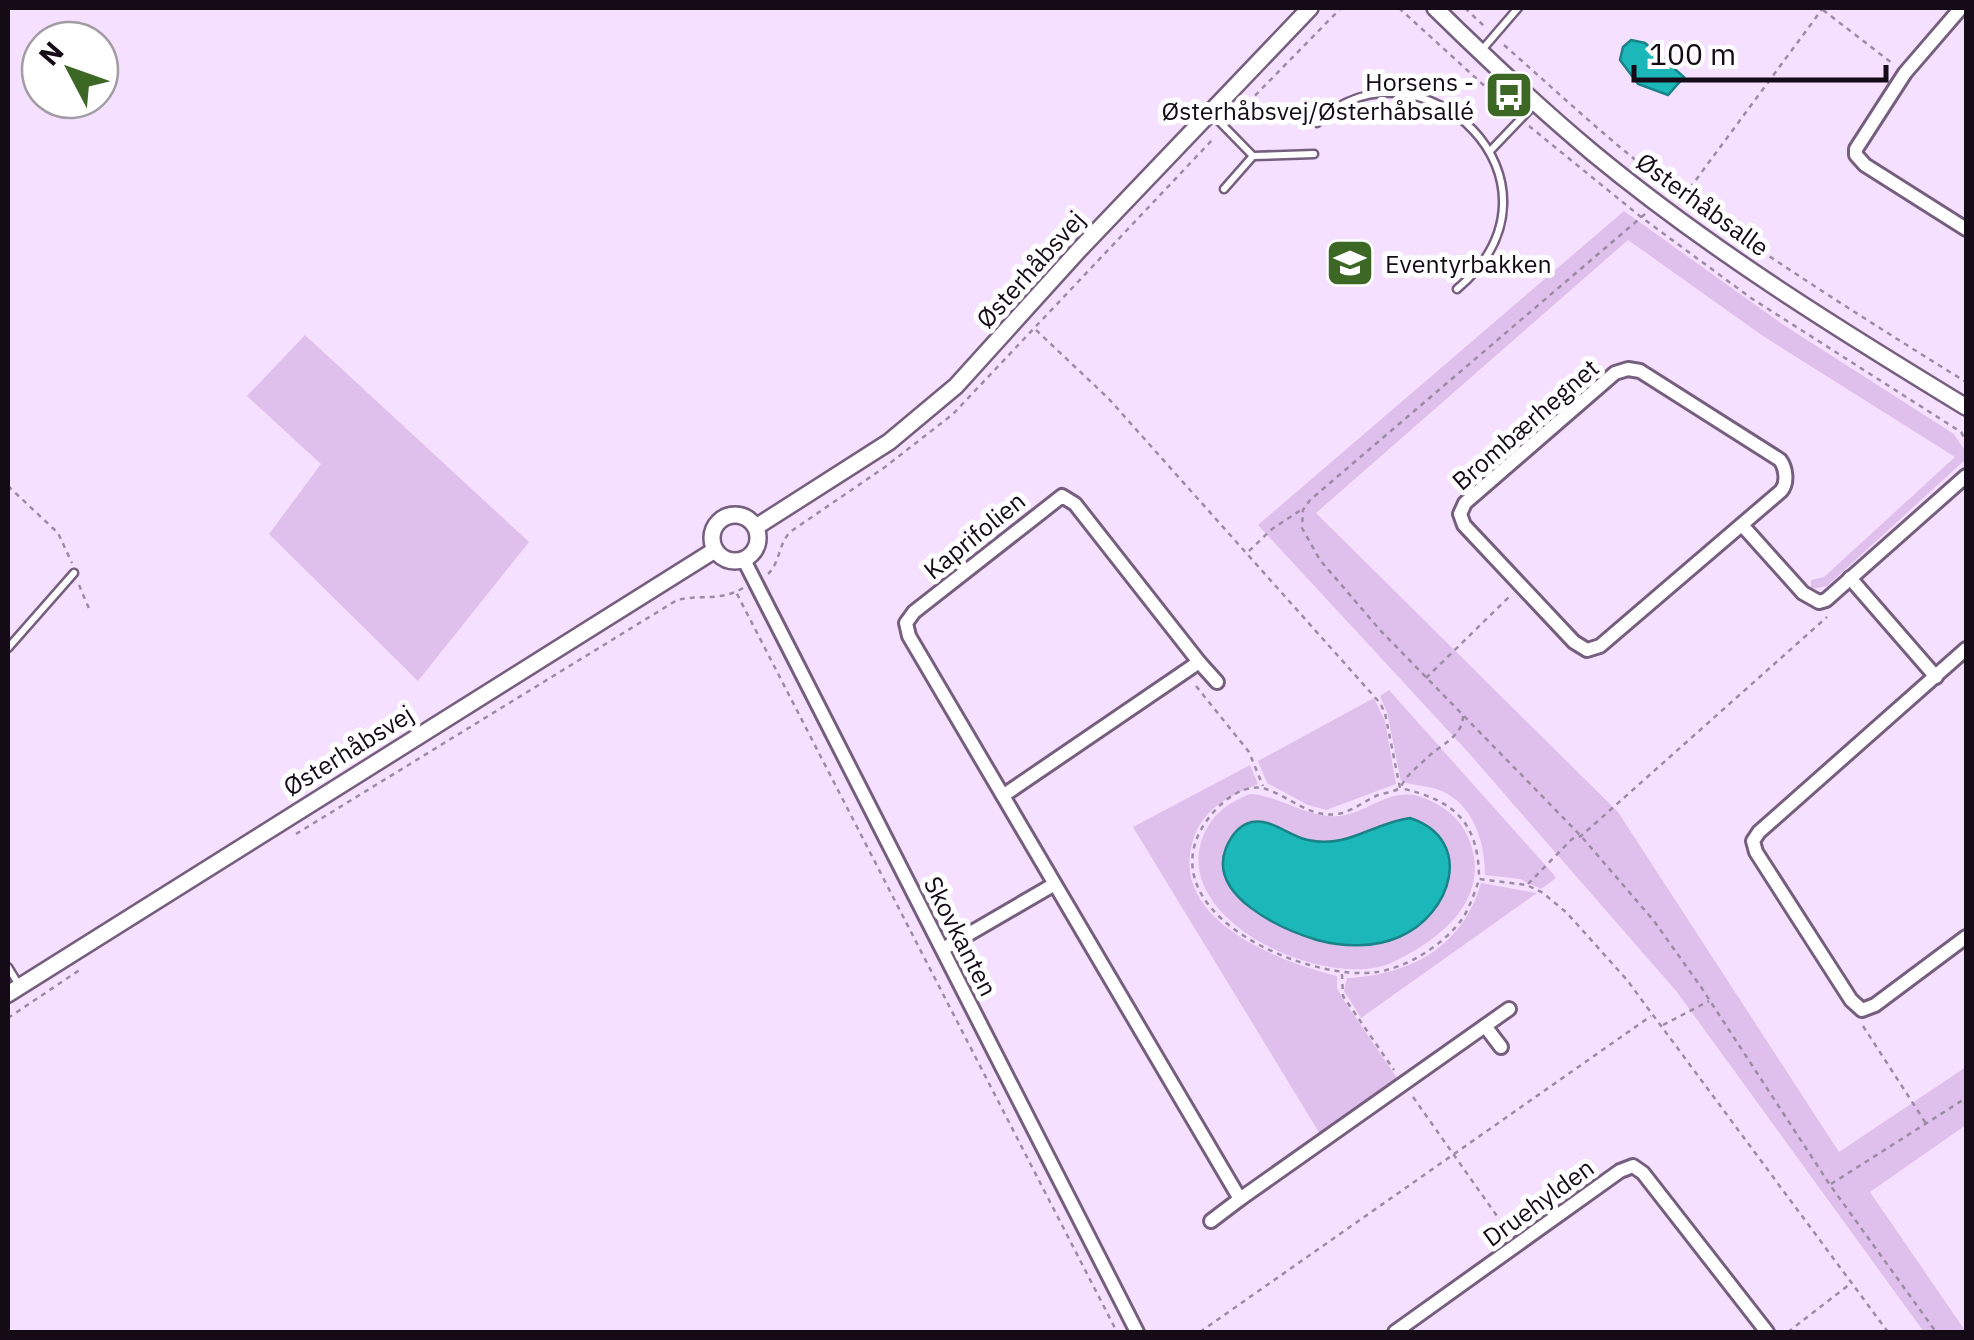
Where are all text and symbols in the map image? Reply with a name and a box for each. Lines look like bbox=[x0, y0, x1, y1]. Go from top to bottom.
north arrow bbox=[20, 20, 120, 120]
scale bar bbox=[1634, 20, 1886, 82]
text: N bbox=[30, 33, 71, 73]
text: 100 m bbox=[1649, 34, 1736, 73]
place label: Horsens - Østerhåbsvej/Østerhåbsallé bbox=[1161, 65, 1474, 127]
bus stop icon: Horsens - Østerhåbsvej/Østerhåbsallé bbox=[1483, 69, 1535, 121]
street label: Østerhåbsalle bbox=[1630, 145, 1776, 263]
street label: Østerhåbsvej bbox=[968, 203, 1092, 335]
school or university icon: Eventyrbakken bbox=[1324, 237, 1376, 289]
place label: Eventyrbakken bbox=[1385, 247, 1552, 280]
street label: Brombærhegnet bbox=[1445, 351, 1605, 497]
street label: Kaprifolien bbox=[916, 484, 1032, 586]
street label: Østerhåbsvej bbox=[277, 697, 419, 803]
street label: Skovkanten bbox=[917, 870, 1005, 1002]
street label: Druehylden bbox=[1476, 1151, 1600, 1253]

